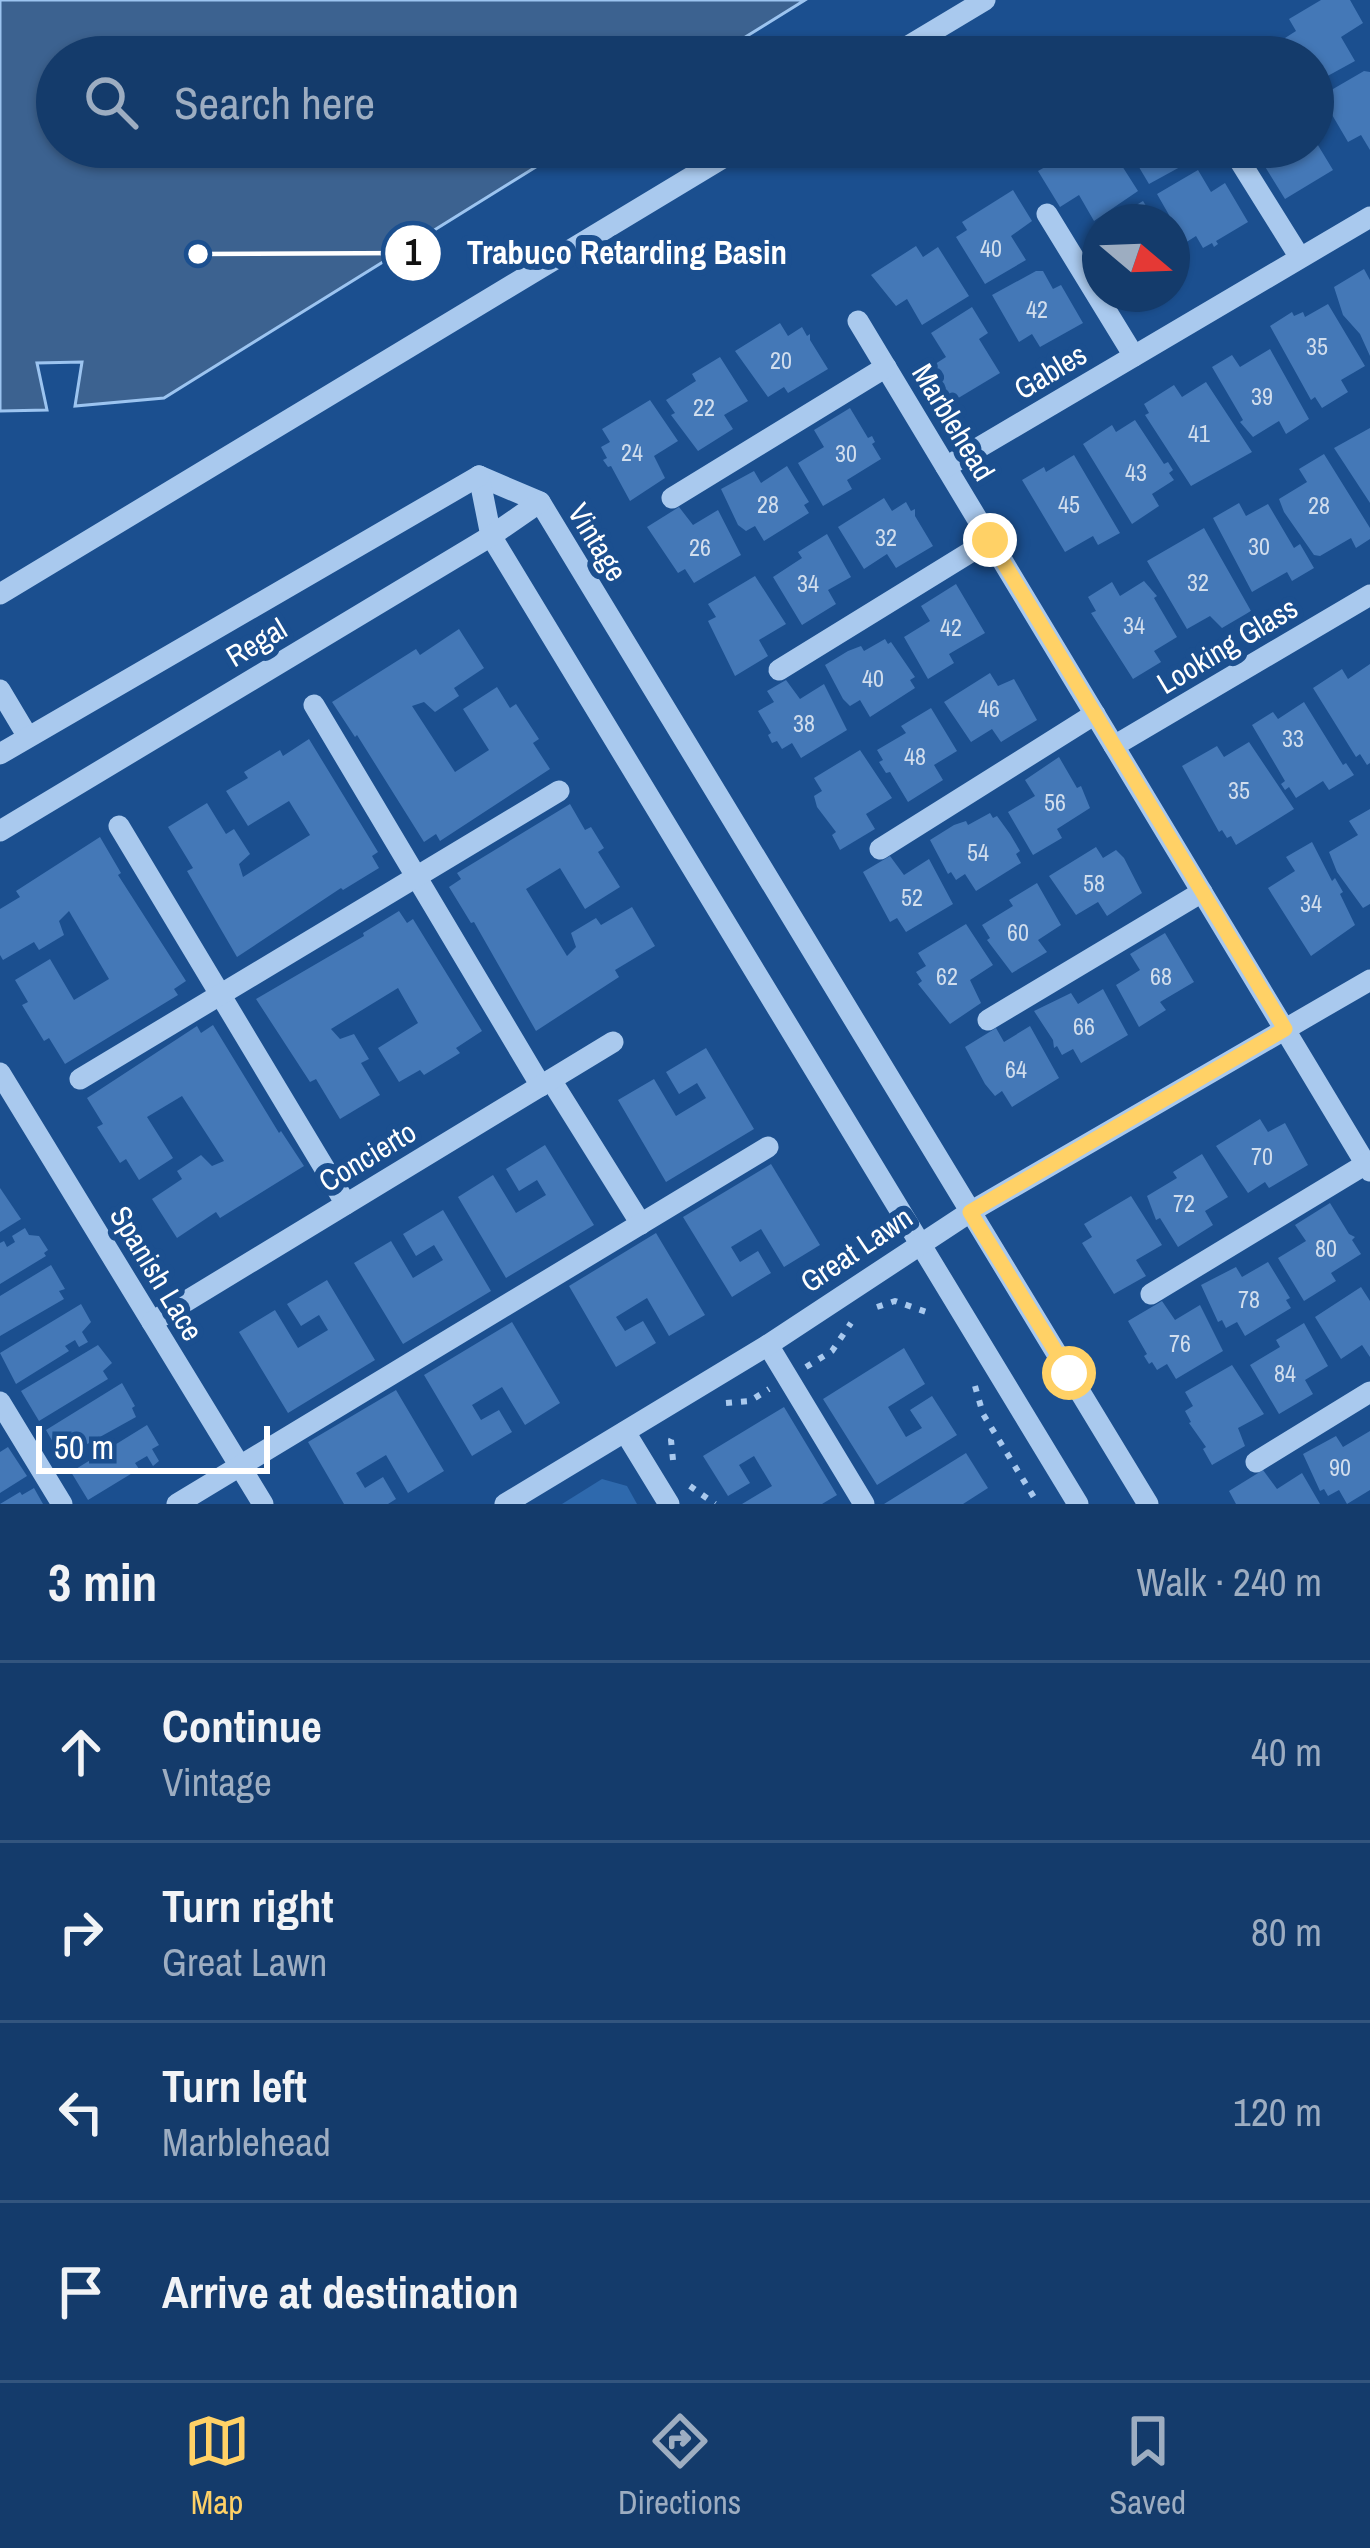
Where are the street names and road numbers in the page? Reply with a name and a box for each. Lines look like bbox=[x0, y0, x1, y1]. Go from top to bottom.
street label: Gables bbox=[1006, 334, 1094, 408]
street label: Marblehead bbox=[903, 356, 1005, 488]
street label: Vintage bbox=[559, 496, 637, 588]
street label: Looking Glass bbox=[1149, 587, 1305, 703]
street label: Regal bbox=[218, 608, 294, 676]
street label: Concierto bbox=[311, 1111, 423, 1201]
street label: Great Lawn bbox=[792, 1197, 920, 1301]
street label: Spanish Lace bbox=[101, 1198, 213, 1348]

